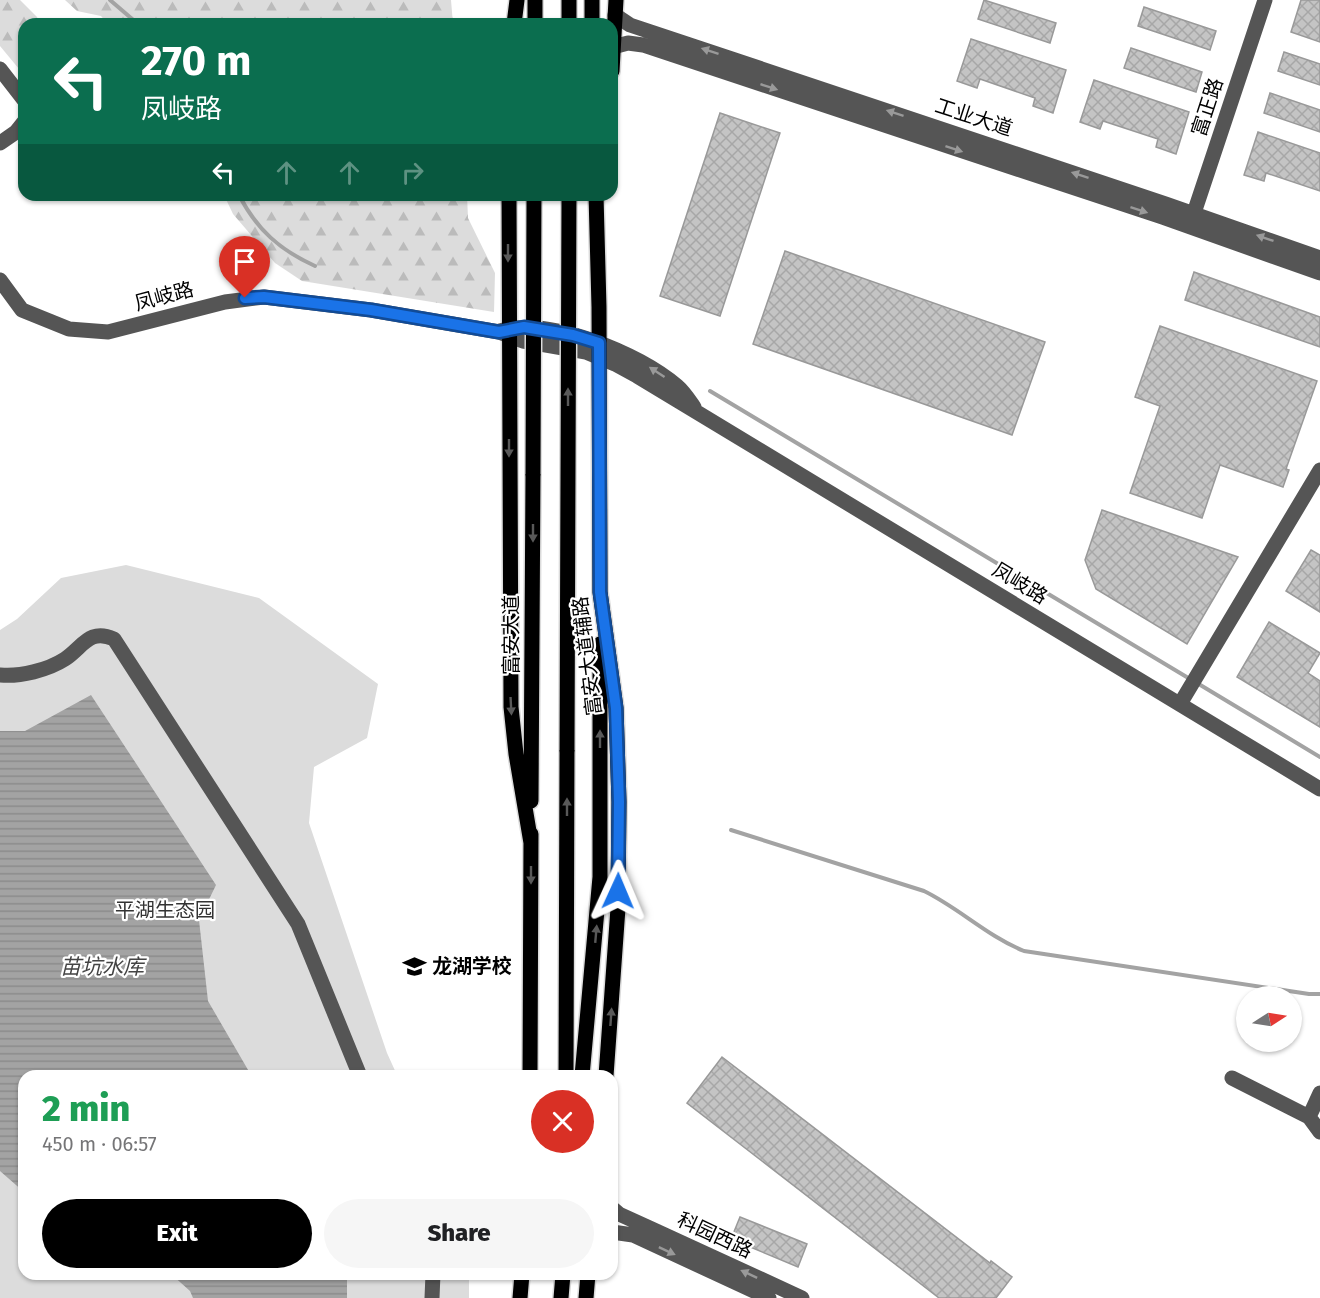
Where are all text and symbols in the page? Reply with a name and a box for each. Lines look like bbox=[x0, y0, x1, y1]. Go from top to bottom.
text: 270 m bbox=[141, 36, 252, 86]
icon: left bbox=[42, 42, 120, 120]
one-way arrow bbox=[701, 46, 719, 56]
street label: 富正路 bbox=[1186, 75, 1228, 139]
one-way arrow bbox=[760, 83, 778, 93]
text: 凤岐路 bbox=[141, 93, 222, 125]
street label: 工业大道 bbox=[932, 93, 1016, 141]
one-way arrow bbox=[886, 108, 904, 118]
one-way arrow bbox=[945, 144, 963, 154]
icon: left bbox=[207, 156, 240, 189]
icon: ahead bbox=[270, 156, 303, 189]
icon: ahead bbox=[333, 156, 366, 189]
icon: right bbox=[396, 156, 429, 189]
one-way arrow bbox=[1071, 170, 1089, 179]
one-way arrow bbox=[1130, 206, 1148, 215]
one-way arrow bbox=[1256, 233, 1274, 243]
pin bbox=[219, 236, 270, 298]
one-way arrow bbox=[503, 244, 513, 263]
icon: arrive bbox=[228, 245, 261, 278]
street label: 凤岐路 bbox=[132, 277, 196, 315]
one-way arrow bbox=[649, 367, 665, 378]
one-way arrow bbox=[563, 388, 573, 407]
one-way arrow bbox=[504, 439, 514, 458]
one-way arrow bbox=[528, 523, 538, 542]
street label: 凤岐路 bbox=[988, 557, 1052, 609]
street label: 富安大道 bbox=[499, 595, 523, 675]
street label: 富安大道辅路 bbox=[568, 595, 606, 717]
one-way arrow bbox=[506, 697, 516, 716]
one-way arrow bbox=[595, 729, 605, 748]
one-way arrow bbox=[562, 798, 572, 817]
position arrow bbox=[586, 859, 650, 923]
one-way arrow bbox=[526, 865, 536, 884]
park label: 平湖生态园 bbox=[115, 898, 215, 922]
one-way arrow bbox=[591, 924, 601, 943]
school or university icon: 龙湖学校 bbox=[401, 953, 427, 979]
water label: 苗坑水库 bbox=[60, 954, 147, 980]
place label: 龙湖学校 bbox=[432, 954, 512, 978]
north arrow bbox=[1236, 986, 1302, 1052]
map controls bbox=[1236, 986, 1302, 1052]
one-way arrow bbox=[607, 1008, 616, 1027]
text: 2 min bbox=[42, 1087, 130, 1131]
button: close bbox=[531, 1090, 594, 1153]
text: 450 m · 06:57 bbox=[42, 1132, 157, 1156]
button: Exit bbox=[42, 1199, 312, 1268]
button: Share bbox=[324, 1199, 594, 1268]
street label: 科园西路 bbox=[674, 1207, 756, 1263]
one-way arrow bbox=[658, 1246, 675, 1255]
one-way arrow bbox=[740, 1269, 757, 1278]

